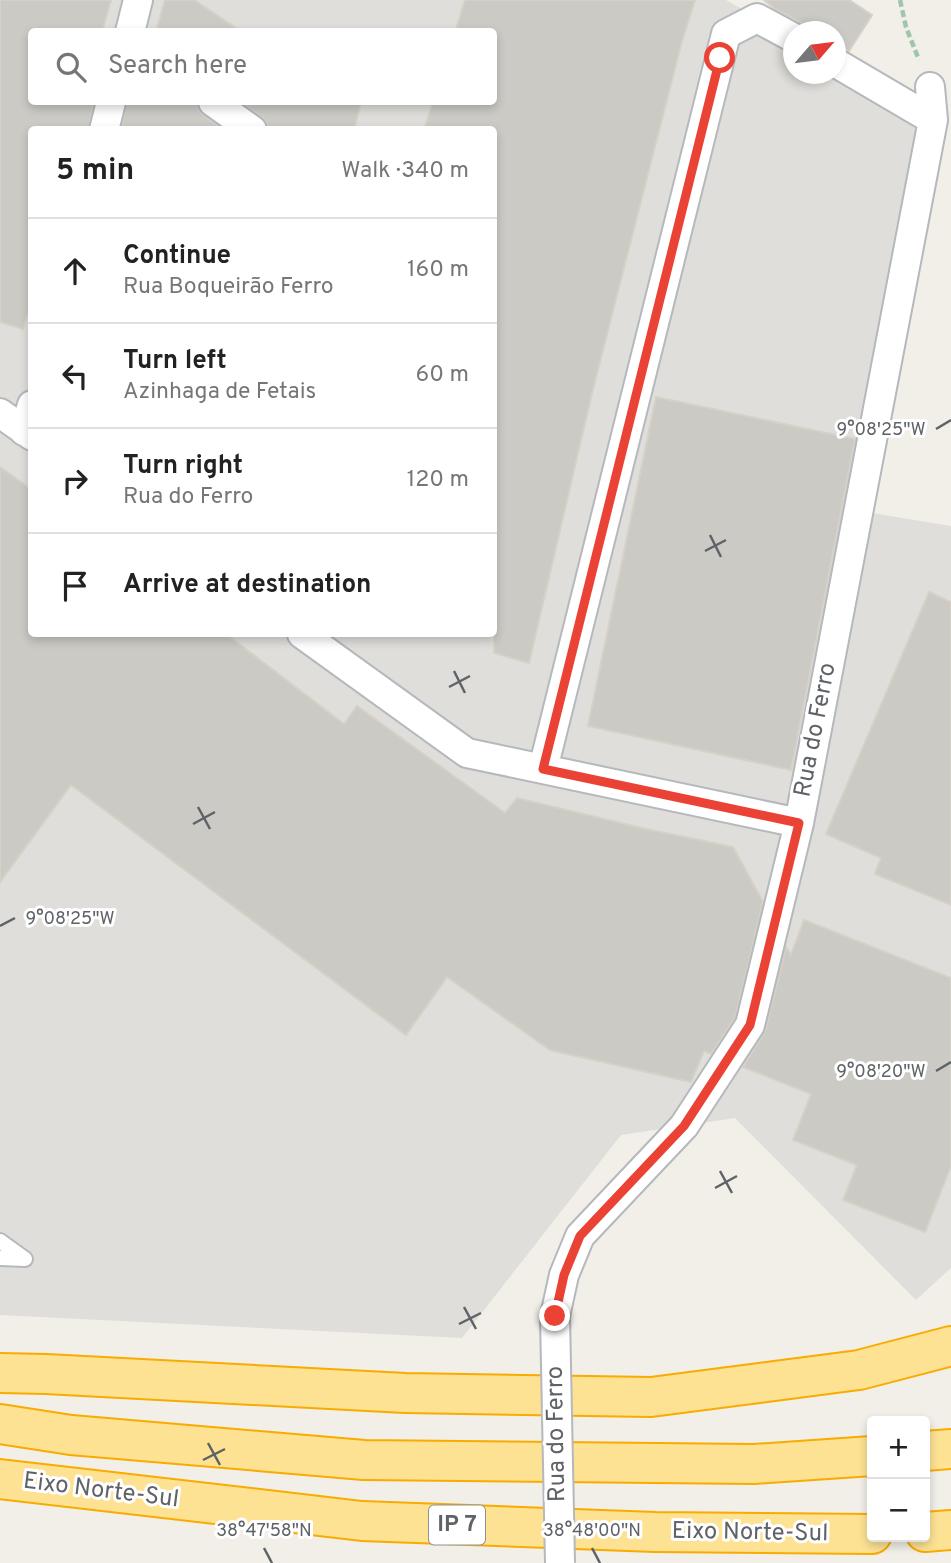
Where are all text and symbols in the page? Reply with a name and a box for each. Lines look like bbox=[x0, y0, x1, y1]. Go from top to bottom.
north arrow bbox=[783, 21, 846, 84]
search box bbox=[28, 28, 497, 105]
route start bbox=[704, 42, 735, 73]
icon: search bbox=[52, 48, 90, 86]
text: Search here bbox=[108, 50, 247, 83]
text: 5 min bbox=[56, 153, 134, 190]
text: Walk · 340 m bbox=[341, 157, 469, 186]
text: Continue bbox=[123, 240, 231, 273]
icon: ahead bbox=[56, 252, 94, 290]
text: 160 m bbox=[407, 256, 469, 285]
text: Rua Boqueirão Ferro bbox=[123, 273, 334, 302]
text: Turn left bbox=[123, 345, 227, 378]
icon: left bbox=[56, 357, 94, 395]
text: 60 m bbox=[416, 361, 469, 390]
text: Azinhaga de Fetais bbox=[123, 378, 316, 407]
text: 9°08'25"W bbox=[836, 419, 926, 442]
text: Turn right bbox=[123, 450, 243, 483]
icon: right bbox=[56, 462, 94, 500]
text: 120 m bbox=[407, 466, 469, 495]
text: Rua do Ferro bbox=[123, 483, 253, 512]
icon: arrive bbox=[56, 567, 94, 605]
text: Arrive at destination bbox=[123, 569, 371, 602]
street label: Rua do Ferro bbox=[788, 660, 844, 800]
text: 9°08'25"W bbox=[25, 908, 115, 931]
text: 9°08'20"W bbox=[836, 1061, 926, 1084]
route end bbox=[539, 1300, 570, 1331]
street label: Rua do Ferro bbox=[541, 1366, 573, 1502]
map controls bbox=[867, 1416, 930, 1542]
button: + bbox=[867, 1416, 930, 1479]
street label: Eixo Norte-Sul bbox=[21, 1467, 181, 1515]
button: − bbox=[867, 1479, 930, 1542]
road number: IP 7 bbox=[429, 1506, 485, 1544]
street label: Eixo Norte-Sul bbox=[671, 1517, 829, 1549]
text: 38°47'58"N bbox=[216, 1520, 312, 1543]
text: 38°48'00"N bbox=[543, 1520, 641, 1543]

